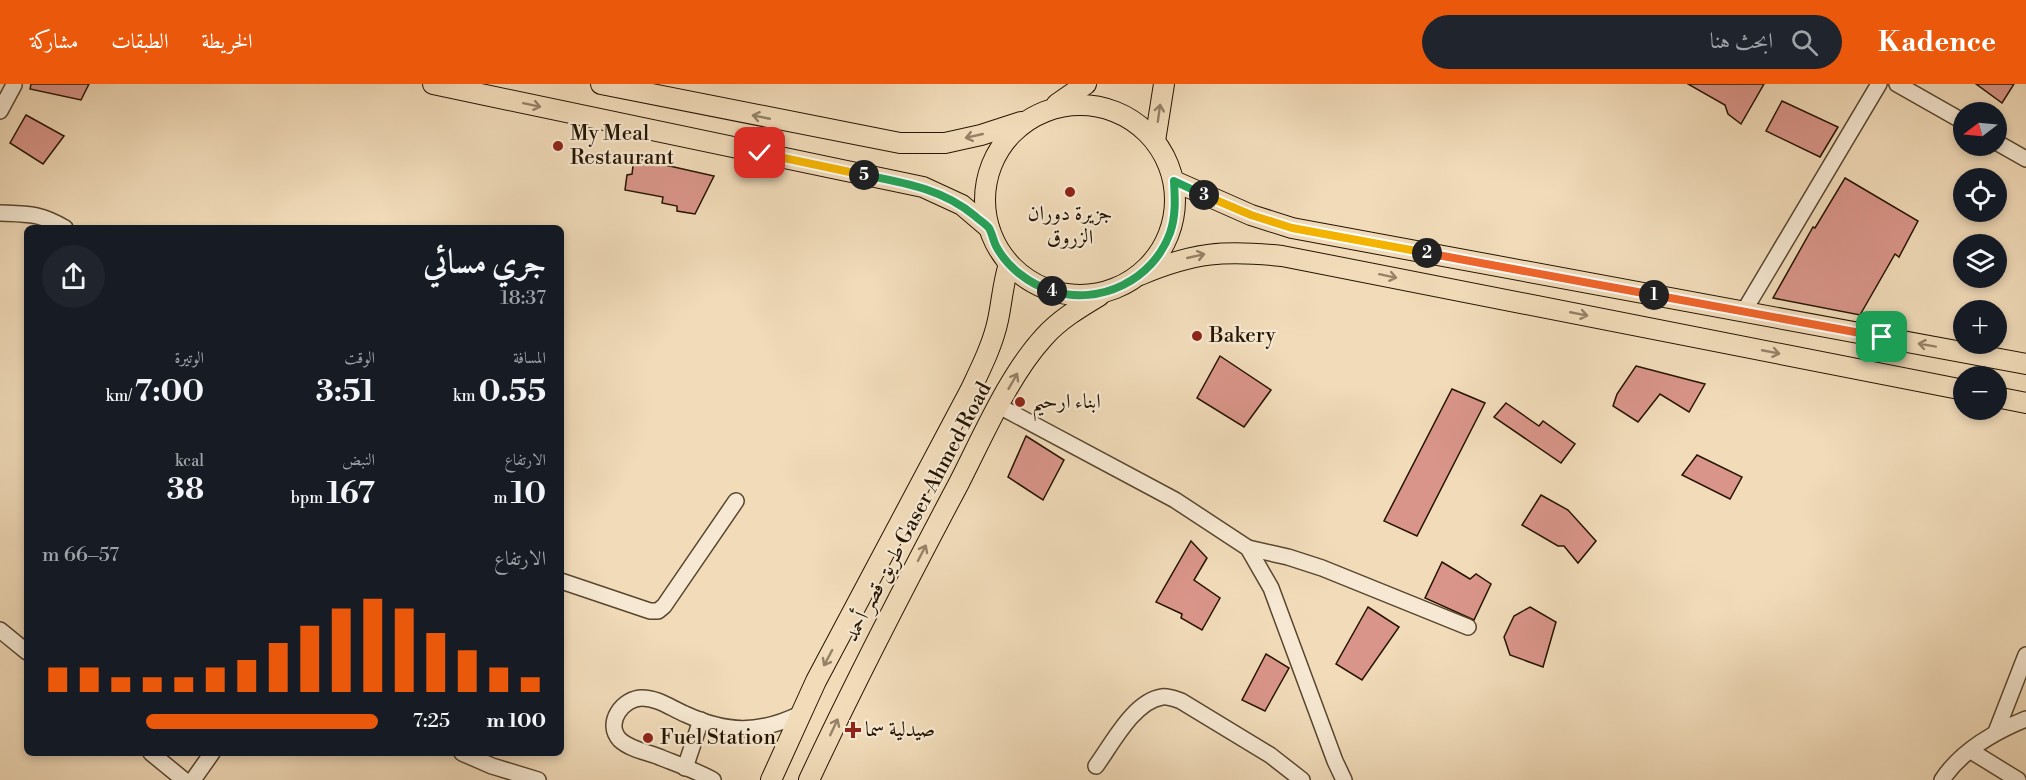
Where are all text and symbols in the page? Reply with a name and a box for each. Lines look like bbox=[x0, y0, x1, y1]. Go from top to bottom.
search box bbox=[1422, 15, 1842, 69]
text: Kadence bbox=[1878, 25, 1996, 60]
icon: search bbox=[1788, 26, 1821, 59]
text: ابحث هنا bbox=[1710, 28, 1773, 55]
text: مشاركة bbox=[30, 29, 78, 55]
text: الطبقات bbox=[111, 29, 168, 55]
text: الخريطة bbox=[201, 29, 253, 55]
one-way arrow bbox=[522, 100, 541, 111]
north arrow bbox=[1953, 102, 2007, 156]
map controls bbox=[1953, 102, 2007, 420]
one-way arrow bbox=[1154, 103, 1165, 123]
one-way arrow bbox=[752, 110, 771, 122]
place label: My Meal Restaurant bbox=[570, 121, 675, 171]
pin bbox=[734, 127, 785, 178]
one-way arrow bbox=[965, 131, 984, 143]
icon: check bbox=[743, 136, 776, 169]
marker: My Meal Restaurant bbox=[551, 139, 565, 153]
pin: 5 bbox=[849, 160, 879, 190]
text: 5 bbox=[859, 165, 869, 185]
button: locate bbox=[1953, 168, 2007, 222]
pin: 3 bbox=[1189, 180, 1219, 210]
marker: جزيرة دوران الزروق bbox=[1063, 185, 1077, 199]
text: 3 bbox=[1199, 185, 1209, 205]
place label: جزيرة دوران الزروق bbox=[1027, 201, 1113, 251]
button: layers bbox=[1953, 234, 2007, 288]
pin: 2 bbox=[1412, 238, 1442, 268]
text: جري مسائي bbox=[423, 243, 546, 284]
text: 2 bbox=[1422, 243, 1432, 263]
button: share bbox=[42, 245, 105, 308]
one-way arrow bbox=[1186, 250, 1205, 262]
one-way arrow bbox=[1378, 271, 1397, 283]
pin: 4 bbox=[1037, 276, 1067, 306]
pin: 1 bbox=[1639, 280, 1669, 310]
text: 4 bbox=[1047, 281, 1057, 301]
text: 1 bbox=[1650, 285, 1658, 305]
text: 18:37 bbox=[500, 286, 546, 311]
button: + bbox=[1953, 300, 2007, 354]
one-way arrow bbox=[1569, 309, 1589, 320]
pin bbox=[1856, 311, 1907, 362]
icon: arrive bbox=[1865, 320, 1898, 353]
place label: Bakery bbox=[1208, 323, 1277, 349]
marker: Bakery bbox=[1190, 329, 1204, 343]
one-way arrow bbox=[1918, 339, 1938, 350]
one-way arrow bbox=[1760, 347, 1780, 358]
text: الوتيرة bbox=[174, 348, 204, 368]
text: الوقت bbox=[344, 348, 375, 368]
text: المسافة bbox=[513, 348, 546, 368]
button: − bbox=[1953, 366, 2007, 420]
text: 7:00 bbox=[135, 373, 204, 411]
text: 3:51 bbox=[316, 373, 375, 411]
text: 0.55 bbox=[479, 373, 546, 411]
one-way arrow bbox=[1008, 373, 1020, 390]
street label: طريق قصر أحمد Gaser Ahmed Road bbox=[836, 376, 998, 646]
text: /km bbox=[106, 386, 135, 406]
text: km bbox=[453, 386, 479, 406]
place label: ابناء ارحيم bbox=[1032, 389, 1101, 422]
marker: ابناء ارحيم bbox=[1013, 395, 1027, 409]
text: النبض bbox=[342, 450, 375, 470]
text: الارتفاع bbox=[504, 450, 546, 470]
text: kcal bbox=[175, 451, 204, 471]
text: 38 bbox=[167, 471, 204, 509]
text: 167 bbox=[327, 475, 375, 513]
text: 10 bbox=[511, 475, 546, 513]
text: bpm bbox=[291, 488, 327, 508]
text: m bbox=[493, 488, 511, 508]
text: 57–66 m bbox=[42, 543, 119, 568]
one-way arrow bbox=[916, 545, 928, 562]
text: الارتفاع bbox=[494, 547, 546, 572]
one-way arrow bbox=[822, 649, 834, 666]
text: 7:25 bbox=[413, 709, 450, 734]
text: 100 m bbox=[487, 709, 546, 734]
place label: صيدلية سما bbox=[865, 717, 935, 743]
one-way arrow bbox=[828, 718, 840, 736]
marker: صيدلية سما bbox=[846, 723, 860, 737]
place label: Fuel Station bbox=[660, 725, 776, 751]
marker: Fuel Station bbox=[641, 731, 655, 745]

